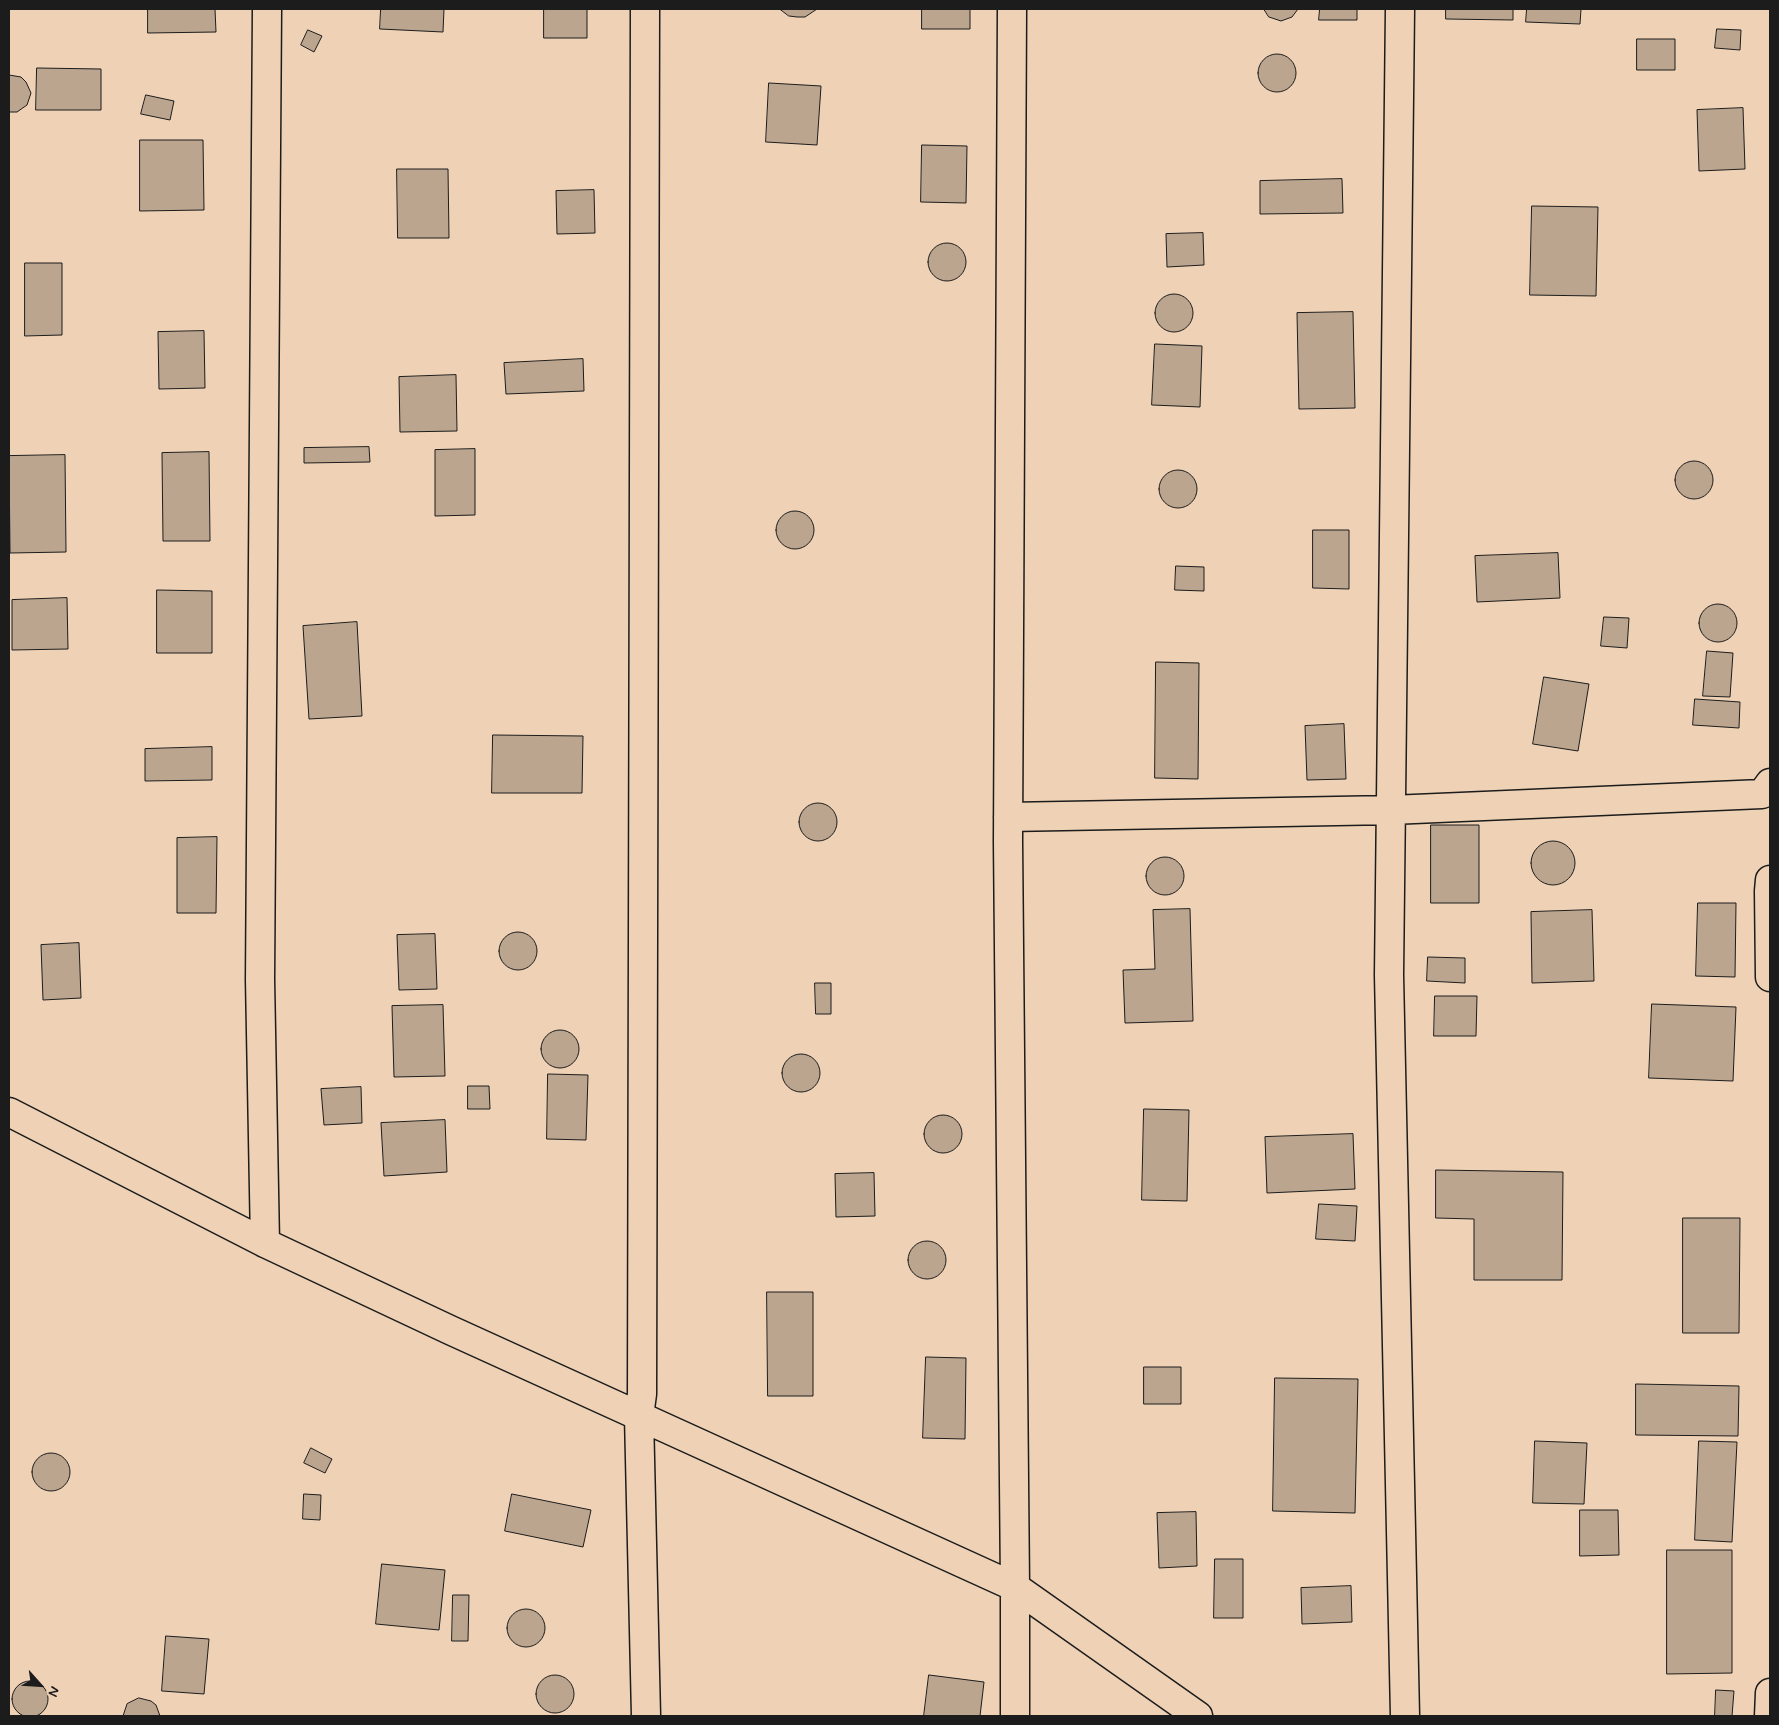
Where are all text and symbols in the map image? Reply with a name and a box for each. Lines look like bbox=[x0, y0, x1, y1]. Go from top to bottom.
north arrow bbox=[15, 1660, 65, 1710]
text: N bbox=[43, 1683, 64, 1700]

